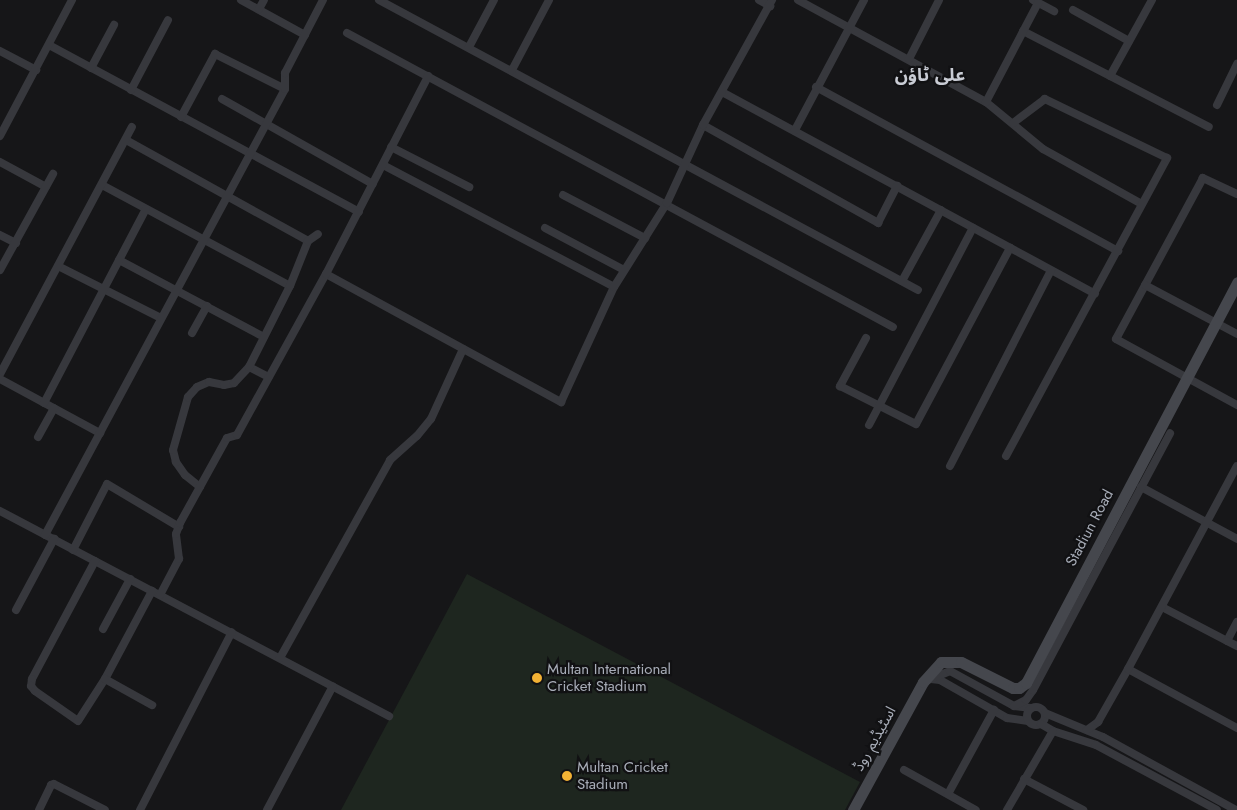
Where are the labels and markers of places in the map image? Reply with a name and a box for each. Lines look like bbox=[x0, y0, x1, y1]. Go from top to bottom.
place label: Multan International Cricket Stadium bbox=[547, 660, 671, 695]
marker: Multan International Cricket Stadium bbox=[531, 672, 543, 684]
place label: Multan Cricket Stadium bbox=[577, 758, 668, 793]
marker: Multan Cricket Stadium bbox=[561, 770, 573, 782]

